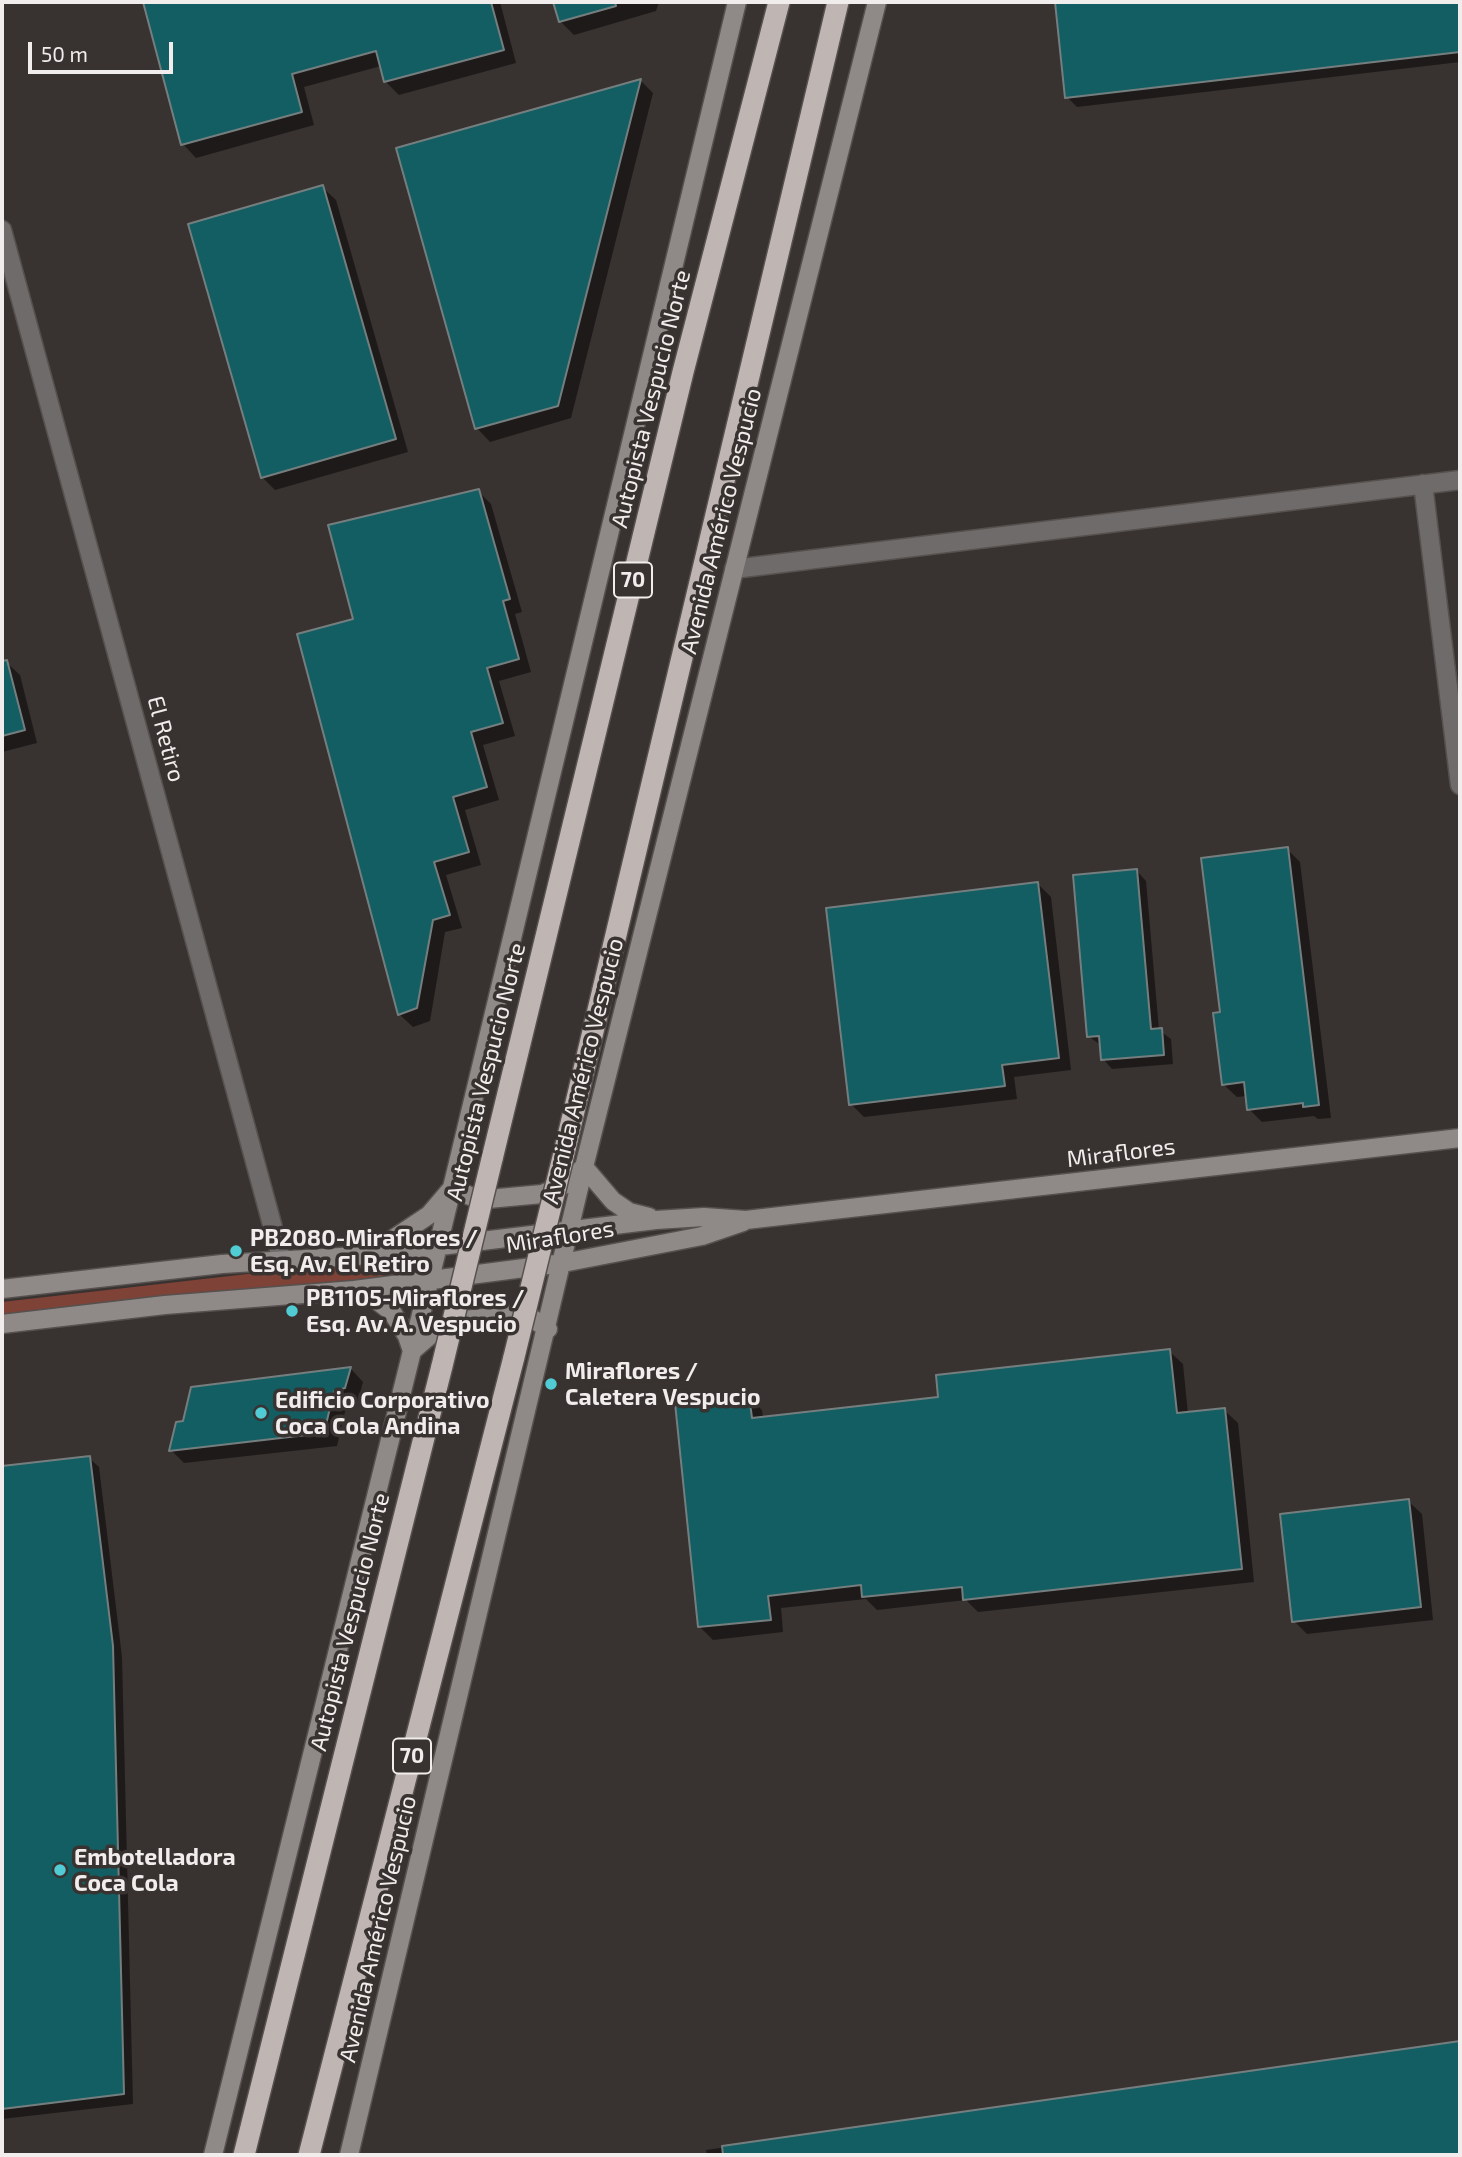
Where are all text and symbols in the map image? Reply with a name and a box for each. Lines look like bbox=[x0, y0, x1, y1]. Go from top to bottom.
scale bar bbox=[32, 28, 177, 72]
text: 50 m bbox=[41, 41, 88, 66]
street label: Autopista Vespucio Norte bbox=[606, 267, 696, 531]
street label: Avenida Américo Vespucio bbox=[675, 385, 767, 657]
road number: 70 bbox=[614, 562, 652, 598]
street label: El Retiro bbox=[141, 693, 191, 785]
street label: Avenida Américo Vespucio bbox=[537, 935, 629, 1207]
street label: Autopista Vespucio Norte bbox=[441, 940, 531, 1204]
street label: Miraflores bbox=[1065, 1133, 1177, 1173]
street label: Miraflores bbox=[504, 1215, 616, 1259]
place label: PB2080-Miraflores / Esq. Av. El Retiro bbox=[250, 1224, 478, 1278]
marker: PB2080-Miraflores / Esq. Av. El Retiro bbox=[228, 1243, 244, 1259]
place label: PB1105-Miraflores / Esq. Av. A. Vespucio bbox=[306, 1284, 524, 1338]
marker: PB1105-Miraflores / Esq. Av. A. Vespucio bbox=[284, 1303, 300, 1319]
place label: Miraflores / Caletera Vespucio bbox=[565, 1357, 760, 1411]
marker: Miraflores / Caletera Vespucio bbox=[543, 1376, 559, 1392]
place label: Edificio Corporativo Coca Cola Andina bbox=[275, 1386, 490, 1440]
marker: Edificio Corporativo Coca Cola Andina bbox=[253, 1405, 269, 1421]
street label: Autopista Vespucio Norte bbox=[305, 1490, 395, 1754]
road number: 70 bbox=[393, 1738, 431, 1774]
street label: Avenida Américo Vespucio bbox=[334, 1793, 422, 2065]
place label: Embotelladora Coca Cola bbox=[74, 1843, 235, 1897]
marker: Embotelladora Coca Cola bbox=[52, 1862, 68, 1878]

